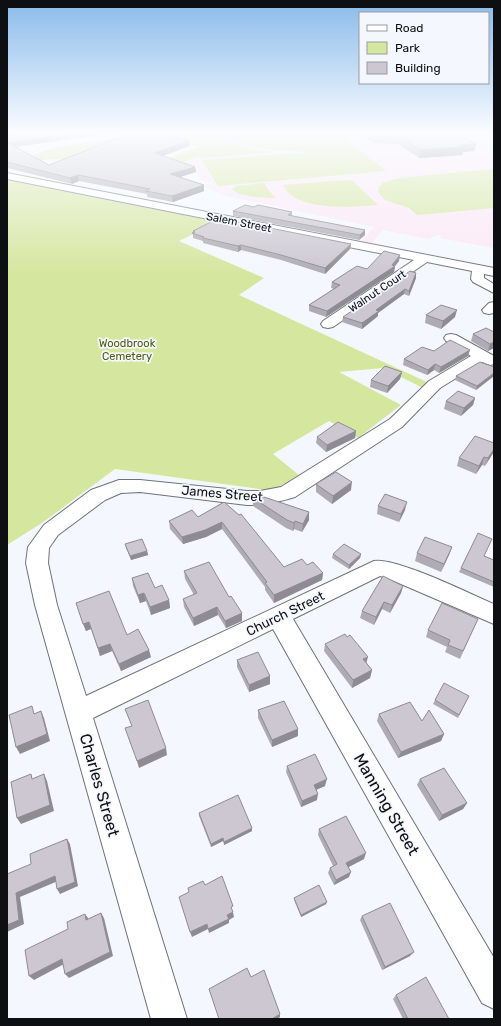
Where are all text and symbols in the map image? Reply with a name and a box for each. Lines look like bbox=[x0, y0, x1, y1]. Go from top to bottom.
legend bbox=[359, 12, 489, 84]
text: Road bbox=[395, 21, 423, 35]
text: Park bbox=[395, 41, 421, 55]
text: Building bbox=[395, 61, 441, 75]
street label: Salem Street bbox=[205, 210, 273, 235]
street label: Walnut Court bbox=[346, 267, 409, 315]
park label: Woodbrook Cemetery bbox=[99, 337, 156, 363]
street label: James Street bbox=[181, 482, 263, 505]
street label: Church Street bbox=[244, 588, 327, 639]
street label: Charles Street bbox=[76, 731, 123, 839]
street label: Manning Street bbox=[350, 750, 423, 858]

